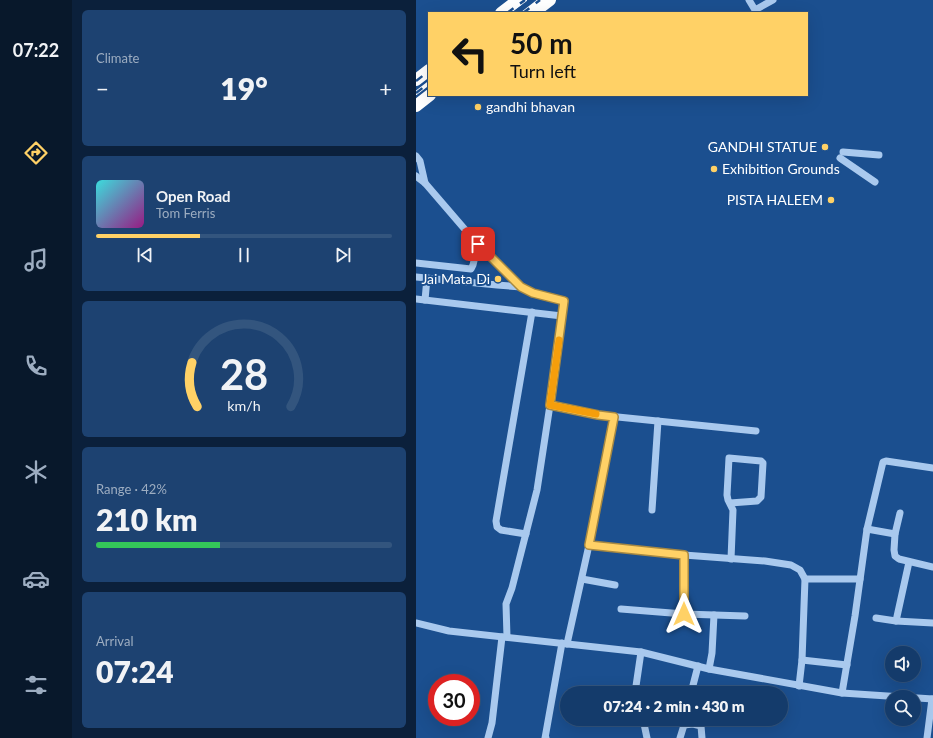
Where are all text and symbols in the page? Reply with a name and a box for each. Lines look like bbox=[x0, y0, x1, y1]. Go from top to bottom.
text: 50 m bbox=[510, 26, 573, 60]
icon: left bbox=[444, 28, 496, 80]
text: 07:22 bbox=[13, 39, 59, 61]
text: Climate bbox=[96, 50, 139, 66]
text: Turn left bbox=[510, 60, 576, 82]
text: 19° bbox=[220, 70, 268, 106]
text: − bbox=[96, 75, 109, 102]
text: + bbox=[379, 75, 392, 102]
place label: gandhi bhavan bbox=[486, 98, 575, 115]
marker: gandhi bhavan bbox=[473, 102, 483, 112]
place label: GANDHI STATUE bbox=[708, 138, 817, 155]
icon: directions bbox=[22, 139, 50, 167]
marker: GANDHI STATUE bbox=[820, 142, 830, 152]
place label: Exhibition Grounds bbox=[722, 160, 840, 177]
marker: Exhibition Grounds bbox=[709, 164, 719, 174]
text: Open Road bbox=[156, 187, 231, 205]
place label: PISTA HALEEM bbox=[727, 191, 823, 208]
marker: PISTA HALEEM bbox=[826, 195, 836, 205]
text: Tom Ferris bbox=[156, 205, 215, 221]
pin bbox=[461, 227, 495, 261]
icon: arrive bbox=[467, 233, 489, 255]
icon: previous bbox=[134, 244, 156, 266]
icon: pause bbox=[233, 244, 255, 266]
icon: next bbox=[332, 244, 354, 266]
icon: music bbox=[22, 246, 50, 274]
place label: Jai Mata Di bbox=[421, 270, 490, 287]
marker: Jai Mata Di bbox=[493, 274, 503, 284]
text: 28 bbox=[220, 349, 268, 399]
icon: phone bbox=[22, 352, 50, 380]
text: km/h bbox=[227, 397, 261, 414]
icon: climate bbox=[22, 458, 50, 486]
text: Range · 42% bbox=[96, 481, 167, 497]
text: 210 km bbox=[96, 501, 197, 537]
icon: car bbox=[22, 565, 50, 593]
position arrow bbox=[663, 593, 705, 635]
text: Arrival bbox=[96, 633, 133, 649]
map controls bbox=[885, 646, 921, 726]
button: sound bbox=[885, 646, 921, 682]
text: 07:24 bbox=[96, 653, 174, 689]
icon: filters bbox=[22, 671, 50, 699]
speed limit sign: 30 bbox=[428, 674, 480, 726]
button: search bbox=[885, 690, 921, 726]
text: 07:24 · 2 min · 430 m bbox=[603, 697, 745, 715]

